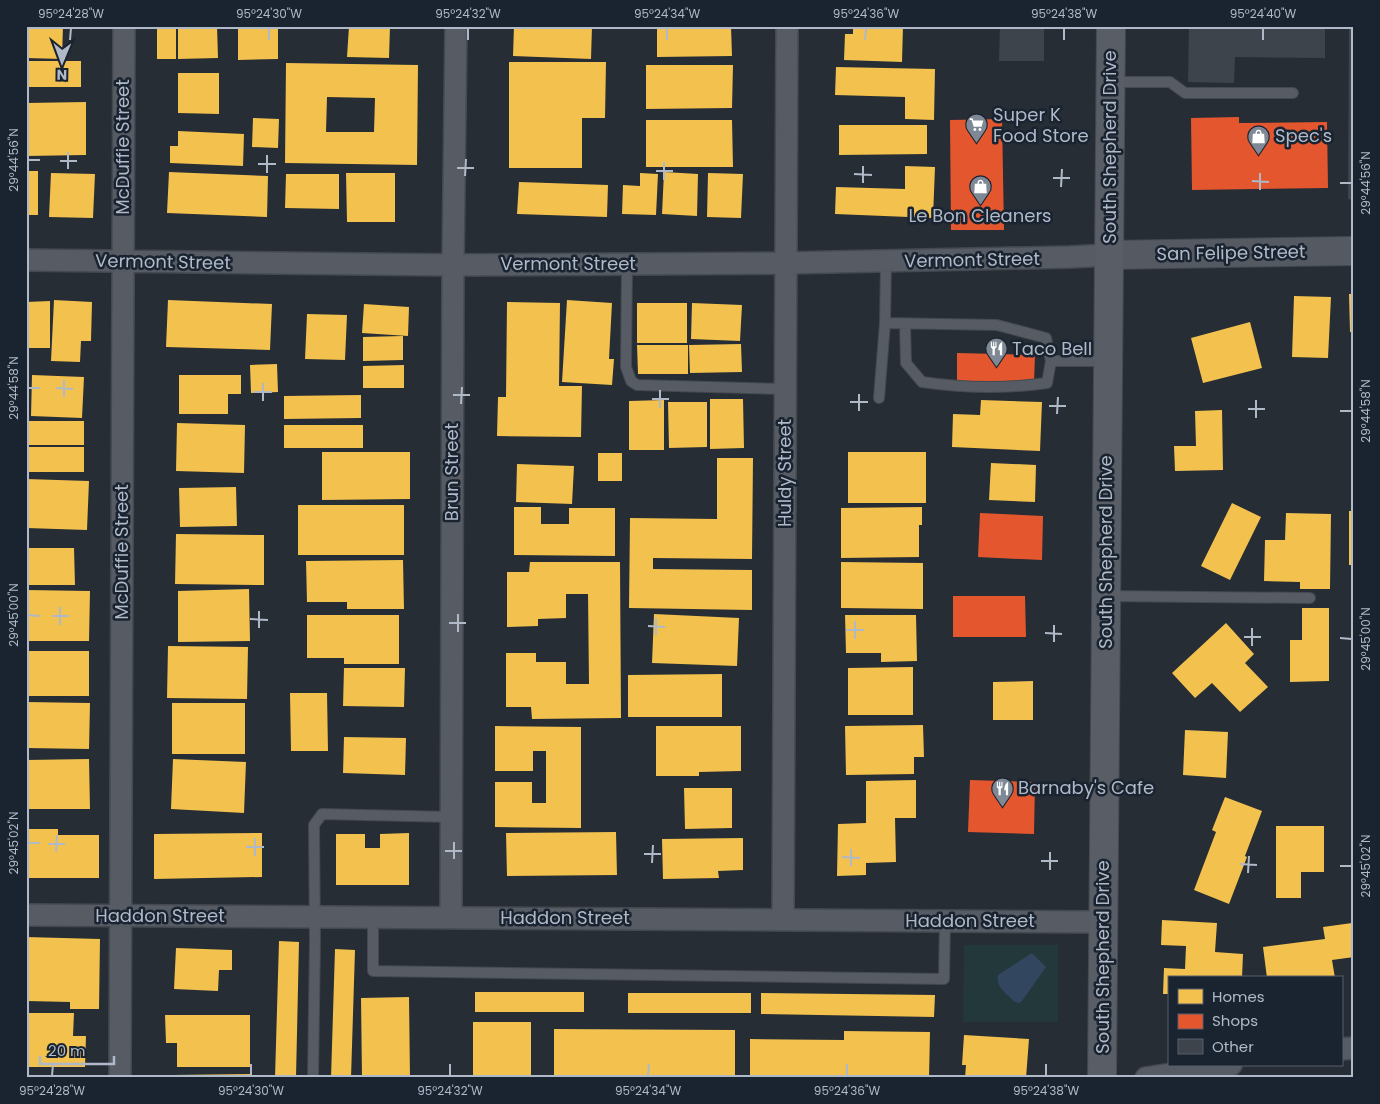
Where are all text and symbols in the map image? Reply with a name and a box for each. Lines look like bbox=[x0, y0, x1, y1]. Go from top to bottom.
text: 95°24'28"W bbox=[38, 5, 104, 22]
text: 95°24'30"W bbox=[236, 5, 302, 22]
text: 95°24'32"W bbox=[435, 5, 501, 22]
text: 95°24'34"W bbox=[634, 5, 700, 22]
text: 95°24'36"W bbox=[833, 5, 899, 22]
text: 95°24'38"W bbox=[1031, 5, 1097, 22]
text: 95°24'40"W bbox=[1230, 5, 1297, 22]
north arrow bbox=[38, 38, 88, 88]
street label: South Shepherd Drive bbox=[1097, 50, 1122, 244]
text: N bbox=[56, 65, 67, 85]
street label: McDuffie Street bbox=[110, 79, 135, 215]
place label: Super K Food Store bbox=[993, 102, 1089, 148]
supermarket icon: Super K Food Store bbox=[965, 113, 989, 144]
place label: Spec's bbox=[1275, 123, 1332, 148]
shop icon: Spec's bbox=[1247, 124, 1271, 155]
text: 29°44'56"N bbox=[5, 128, 22, 192]
text: 29°44'56"N bbox=[1357, 151, 1374, 215]
shop icon: Le Bon Cleaners bbox=[968, 174, 992, 205]
place label: Le Bon Cleaners bbox=[908, 203, 1052, 228]
street label: San Felipe Street bbox=[1156, 239, 1306, 266]
street label: Vermont Street bbox=[904, 246, 1040, 273]
street label: Vermont Street bbox=[95, 248, 231, 275]
street label: Vermont Street bbox=[500, 251, 636, 276]
place label: Taco Bell bbox=[1012, 336, 1092, 361]
restaurant icon: Taco Bell bbox=[984, 337, 1008, 368]
text: 29°44'58"N bbox=[5, 356, 22, 420]
text: 29°44'58"N bbox=[1357, 379, 1374, 443]
street label: Huldy Street bbox=[772, 419, 797, 527]
street label: Brun Street bbox=[439, 423, 464, 521]
street label: South Shepherd Drive bbox=[1093, 455, 1118, 649]
street label: McDuffie Street bbox=[109, 484, 134, 620]
text: 29°45'00"N bbox=[5, 583, 22, 647]
text: 29°45'00"N bbox=[1357, 607, 1374, 671]
place label: Barnaby's Cafe bbox=[1018, 775, 1154, 800]
restaurant icon: Barnaby's Cafe bbox=[990, 776, 1014, 807]
text: 29°45'02"N bbox=[5, 812, 22, 874]
text: 29°45'02"N bbox=[1357, 835, 1374, 897]
street label: South Shepherd Drive bbox=[1090, 860, 1115, 1054]
street label: Haddon Street bbox=[95, 903, 225, 928]
street label: Haddon Street bbox=[500, 905, 630, 930]
street label: Haddon Street bbox=[905, 908, 1035, 933]
legend bbox=[1168, 976, 1342, 1066]
text: Homes bbox=[1212, 986, 1265, 1007]
text: Shops bbox=[1212, 1010, 1258, 1031]
scale bar bbox=[40, 1034, 114, 1066]
text: Other bbox=[1212, 1036, 1254, 1057]
text: 20 m bbox=[48, 1040, 86, 1061]
text: 95°24'28"W bbox=[19, 1082, 85, 1099]
text: 95°24'30"W bbox=[218, 1082, 284, 1099]
text: 95°24'32"W bbox=[417, 1082, 483, 1099]
text: 95°24'34"W bbox=[615, 1082, 681, 1099]
text: 95°24'36"W bbox=[814, 1082, 880, 1099]
text: 95°24'38"W bbox=[1013, 1082, 1079, 1099]

